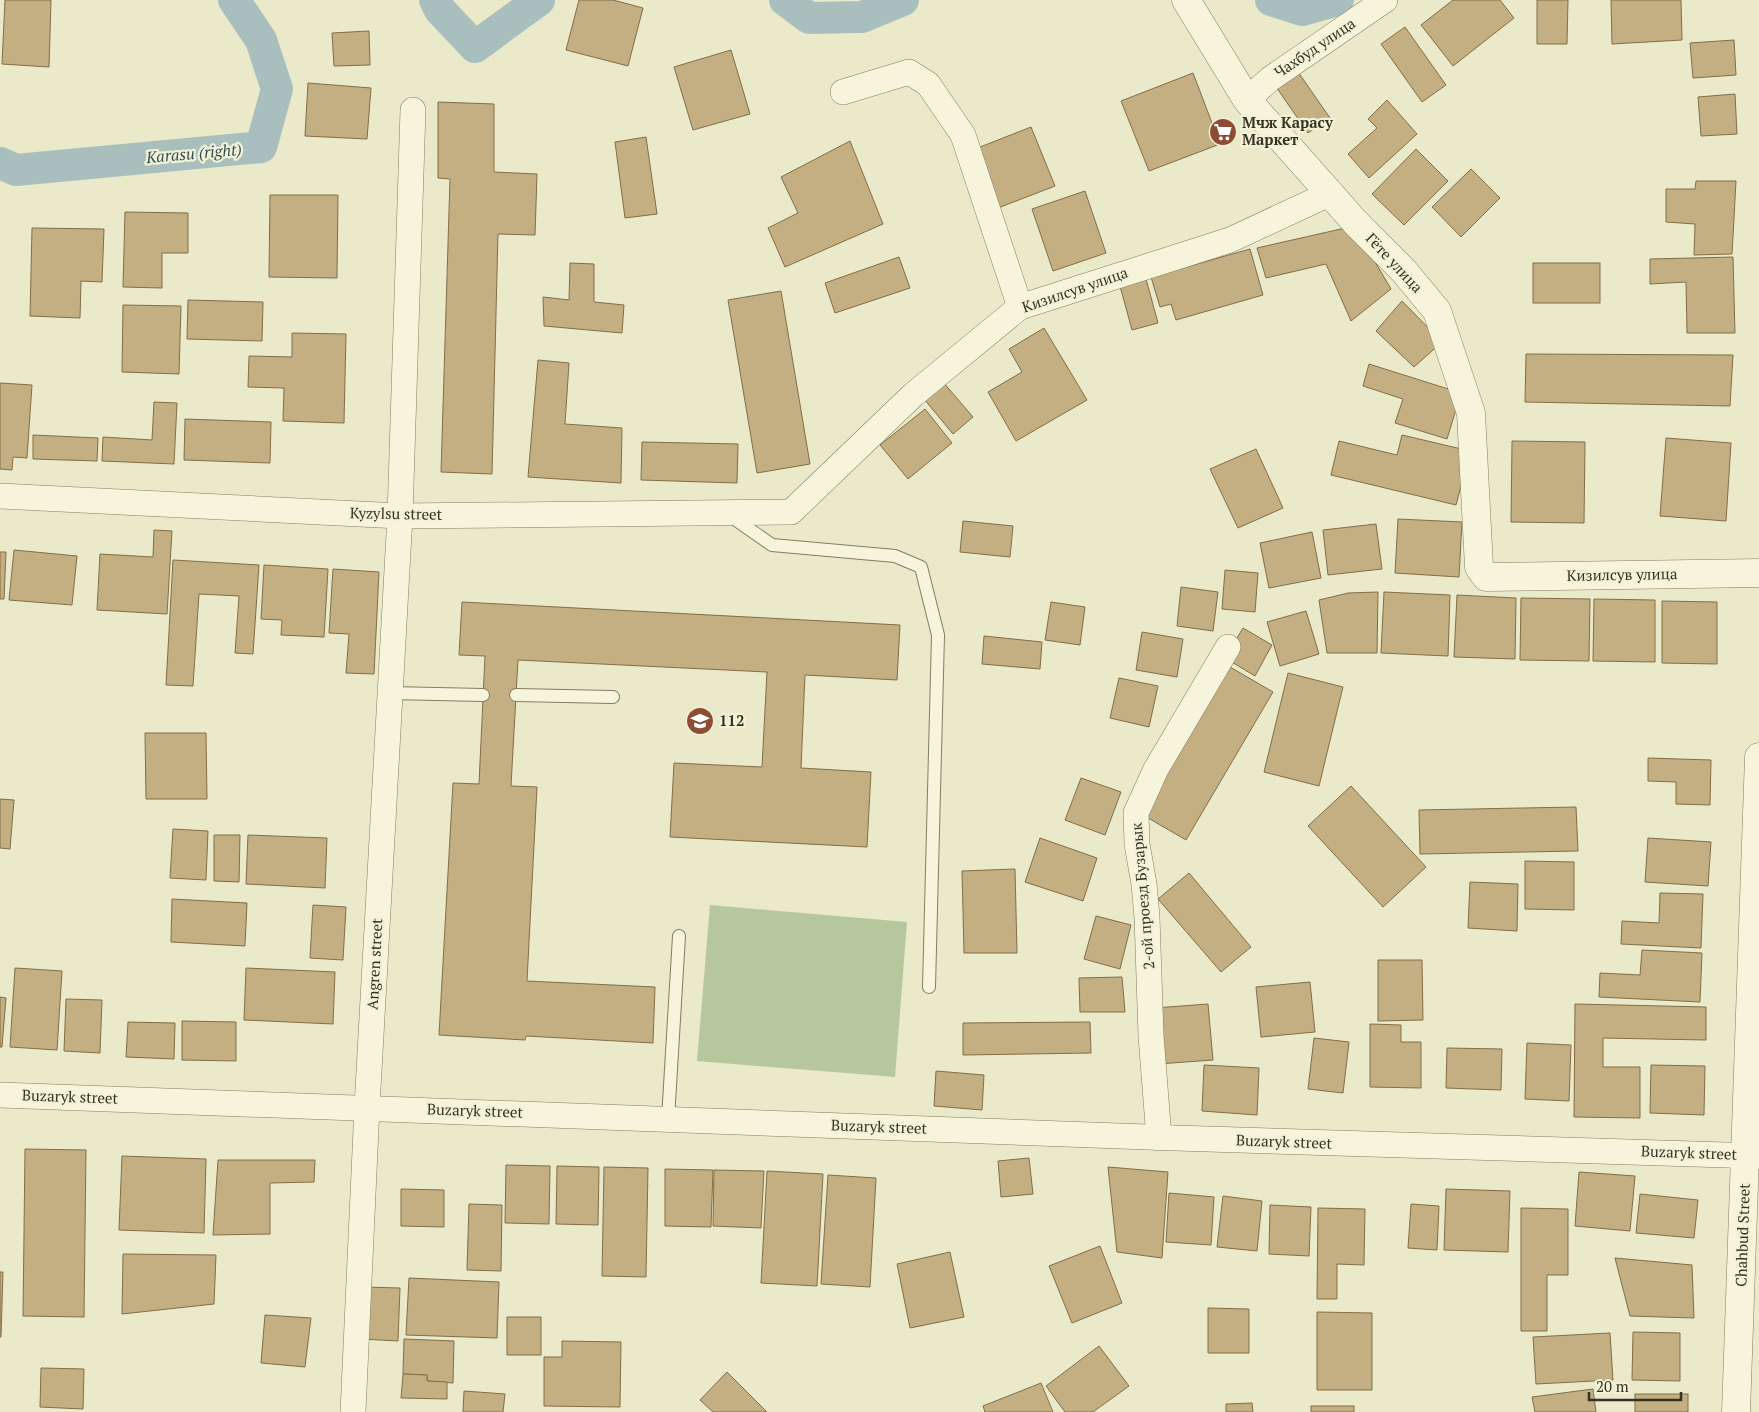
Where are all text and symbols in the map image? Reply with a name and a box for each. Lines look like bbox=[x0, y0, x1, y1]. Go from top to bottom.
street label: Чахбуд улица bbox=[1270, 12, 1359, 82]
place label: Мчж Карасу Маркет bbox=[1242, 112, 1334, 149]
supermarket icon: Мчж Карасу Маркет bbox=[1208, 117, 1238, 147]
water label: Karasu (right) bbox=[144, 138, 243, 168]
street label: Гёте улица bbox=[1362, 228, 1428, 297]
street label: Кизилсув улица bbox=[1019, 261, 1131, 317]
street label: Kyzylsu street bbox=[350, 502, 443, 524]
street label: Кизилсув улица bbox=[1566, 563, 1678, 585]
school or university icon: 112 bbox=[685, 706, 715, 736]
place label: 112 bbox=[719, 710, 744, 730]
street label: 2-ой проезд Бузарык bbox=[1126, 821, 1158, 970]
street label: Angren street bbox=[362, 917, 386, 1010]
street label: Buzaryk street bbox=[22, 1084, 119, 1108]
street label: Buzaryk street bbox=[427, 1098, 524, 1122]
street label: Buzaryk street bbox=[831, 1114, 928, 1138]
street label: Buzaryk street bbox=[1236, 1129, 1333, 1153]
street label: Buzaryk street bbox=[1641, 1140, 1738, 1164]
street label: Chahbud Street bbox=[1730, 1182, 1754, 1287]
scale bar bbox=[1589, 1370, 1682, 1402]
text: 20 m bbox=[1596, 1376, 1629, 1396]

